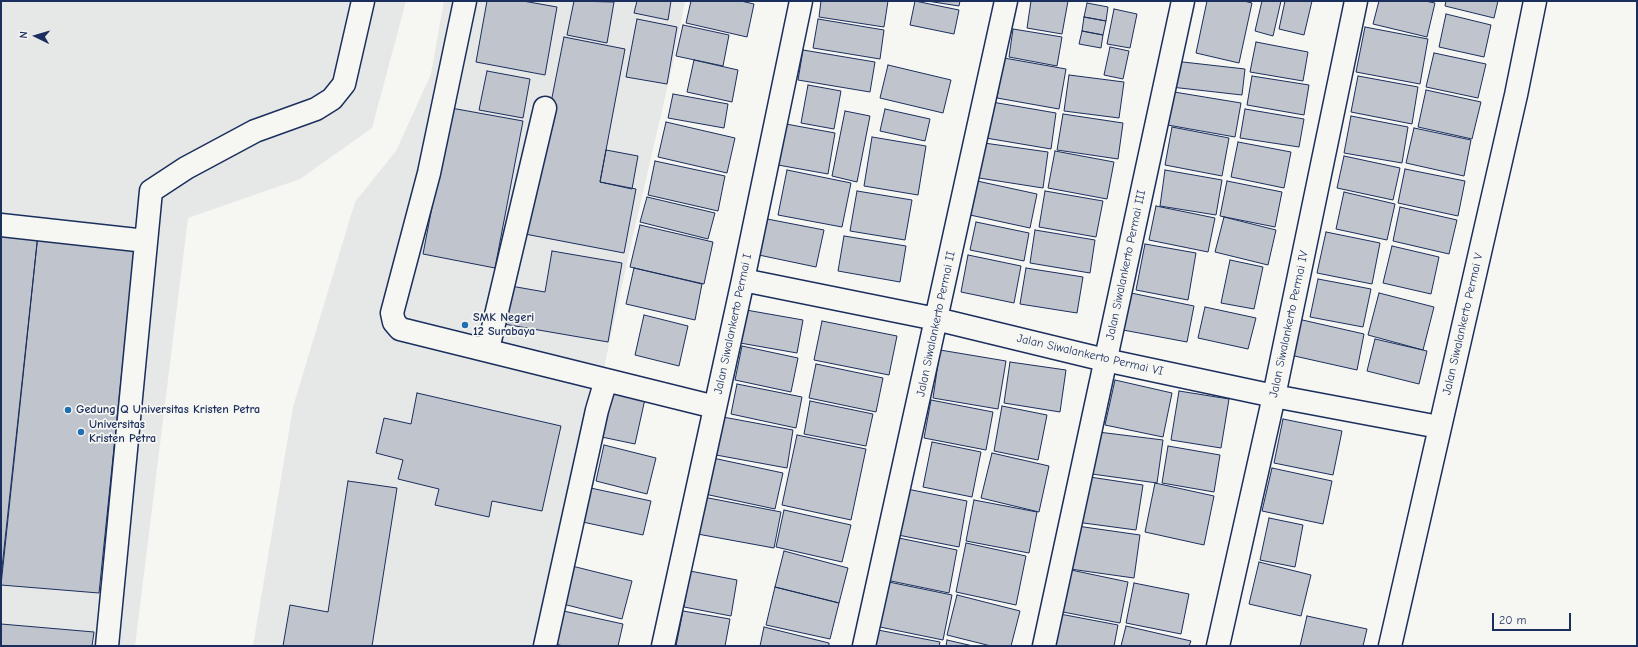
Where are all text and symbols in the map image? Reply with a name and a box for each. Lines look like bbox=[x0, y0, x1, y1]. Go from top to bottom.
north arrow bbox=[16, 16, 56, 56]
text: N bbox=[17, 31, 30, 39]
street label: Jalan Siwalankerto Permai III bbox=[1103, 189, 1149, 341]
street label: Jalan Siwalankerto Permai IV bbox=[1266, 249, 1312, 399]
street label: Jalan Siwalankerto Permai II bbox=[914, 250, 958, 398]
street label: Jalan Siwalankerto Permai I bbox=[711, 252, 755, 396]
street label: Jalan Siwalankerto Permai V bbox=[1440, 252, 1486, 396]
place label: SMK Negeri 12 Surabaya bbox=[473, 311, 535, 339]
marker: SMK Negeri 12 Surabaya bbox=[460, 320, 470, 330]
street label: Jalan Siwalankerto Permai VI bbox=[1015, 331, 1165, 379]
place label: Gedung Q Universitas Kristen Petra bbox=[76, 403, 260, 417]
marker: Gedung Q Universitas Kristen Petra bbox=[63, 405, 73, 415]
place label: Universitas Kristen Petra bbox=[89, 418, 156, 446]
marker: Universitas Kristen Petra bbox=[76, 427, 86, 437]
scale bar bbox=[1494, 605, 1573, 631]
text: 20 m bbox=[1499, 613, 1527, 627]

